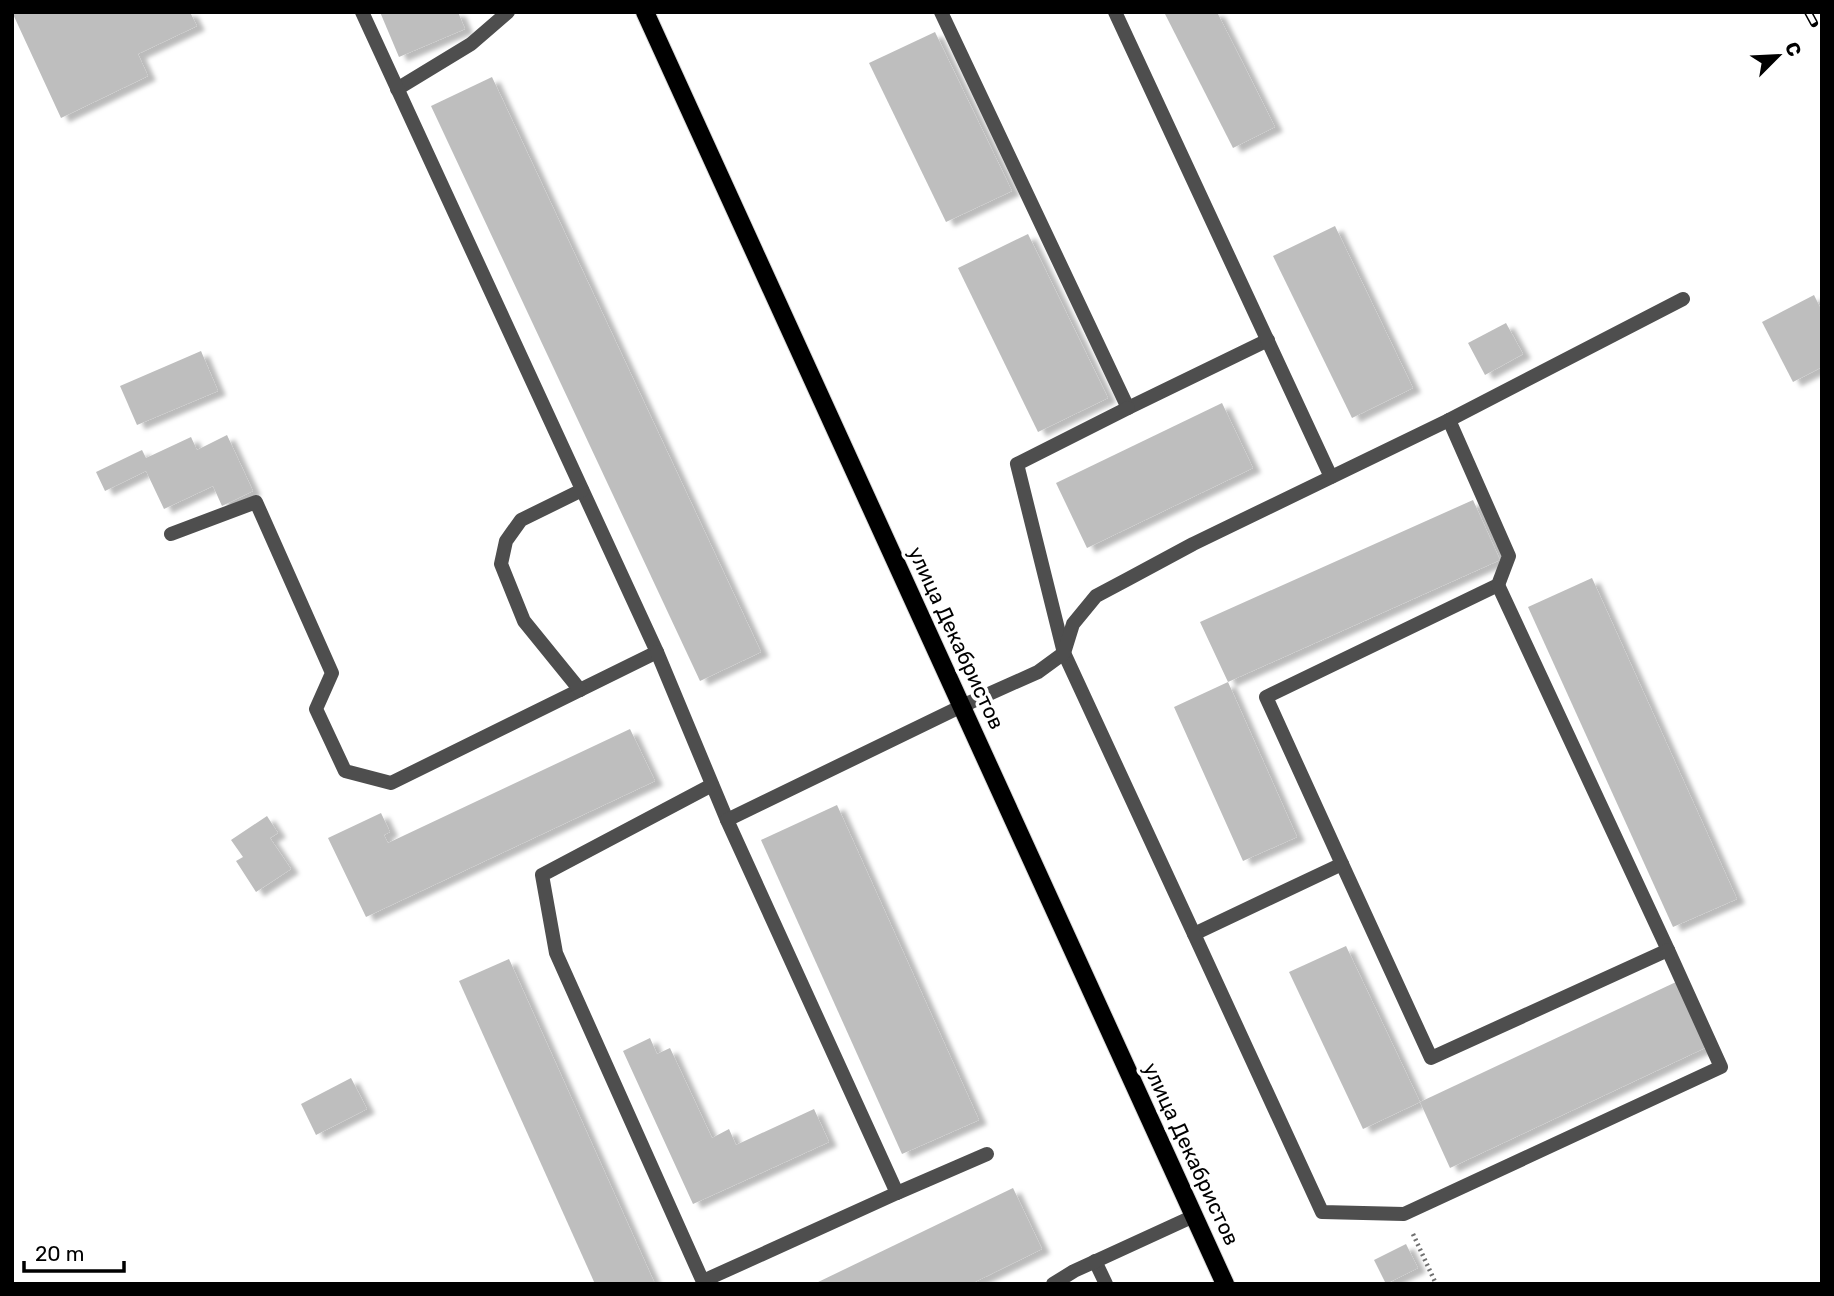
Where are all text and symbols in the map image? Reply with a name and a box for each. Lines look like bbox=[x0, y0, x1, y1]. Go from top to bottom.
north arrow bbox=[1743, 21, 1813, 91]
text: С bbox=[1780, 39, 1806, 60]
street label: улица Декабристов bbox=[903, 542, 1010, 733]
street label: улица Декабристов bbox=[1138, 1058, 1245, 1249]
scale bar bbox=[24, 1230, 124, 1274]
text: 20 m bbox=[35, 1241, 84, 1266]

